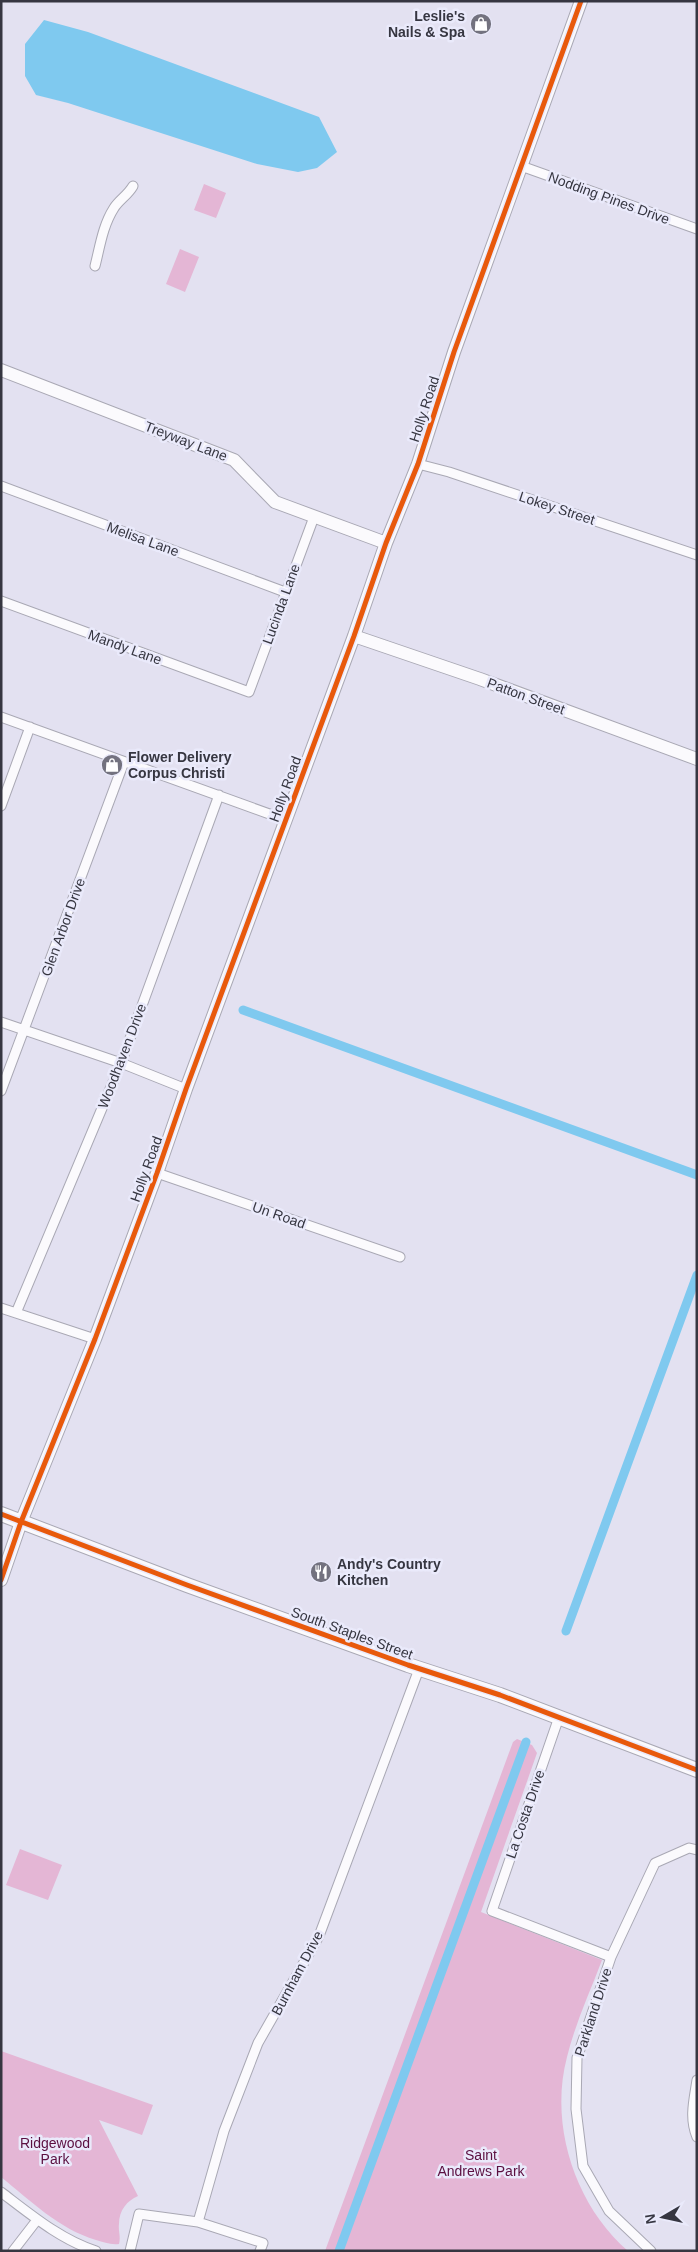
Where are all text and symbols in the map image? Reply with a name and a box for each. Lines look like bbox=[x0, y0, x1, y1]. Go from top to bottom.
place label: Leslie's Nails & Spa bbox=[388, 8, 465, 40]
shop icon: Leslie's Nails & Spa bbox=[469, 12, 493, 36]
street label: Nodding Pines Drive bbox=[546, 169, 672, 227]
street label: Holly Road bbox=[406, 374, 442, 444]
street label: Treyway Lane bbox=[142, 418, 230, 464]
street label: Lokey Street bbox=[517, 488, 597, 528]
street label: Melisa Lane bbox=[105, 519, 181, 559]
street label: Lucinda Lane bbox=[259, 562, 303, 646]
street label: Mandy Lane bbox=[86, 626, 164, 668]
street label: Patton Street bbox=[485, 675, 567, 718]
place label: Flower Delivery Corpus Christi bbox=[128, 749, 232, 781]
shop icon: Flower Delivery Corpus Christi bbox=[100, 753, 124, 777]
street label: Holly Road bbox=[266, 754, 304, 824]
street label: Glen Arbor Drive bbox=[38, 875, 88, 978]
street label: Woodhaven Drive bbox=[95, 1001, 149, 1111]
street label: Holly Road bbox=[127, 1134, 165, 1204]
street label: Un Road bbox=[250, 1198, 308, 1232]
place label: Andy's Country Kitchen bbox=[337, 1556, 441, 1588]
restaurant icon: Andy's Country Kitchen bbox=[309, 1560, 333, 1584]
street label: South Staples Street bbox=[289, 1604, 415, 1663]
street label: La Costa Drive bbox=[502, 1767, 548, 1860]
street label: Burnham Drive bbox=[268, 1928, 326, 2018]
street label: Parkland Drive bbox=[571, 1966, 615, 2058]
park label: Ridgewood Park bbox=[20, 2135, 90, 2167]
park label: Saint Andrews Park bbox=[437, 2147, 526, 2179]
north arrow bbox=[638, 2192, 688, 2242]
text: N bbox=[641, 2213, 659, 2225]

